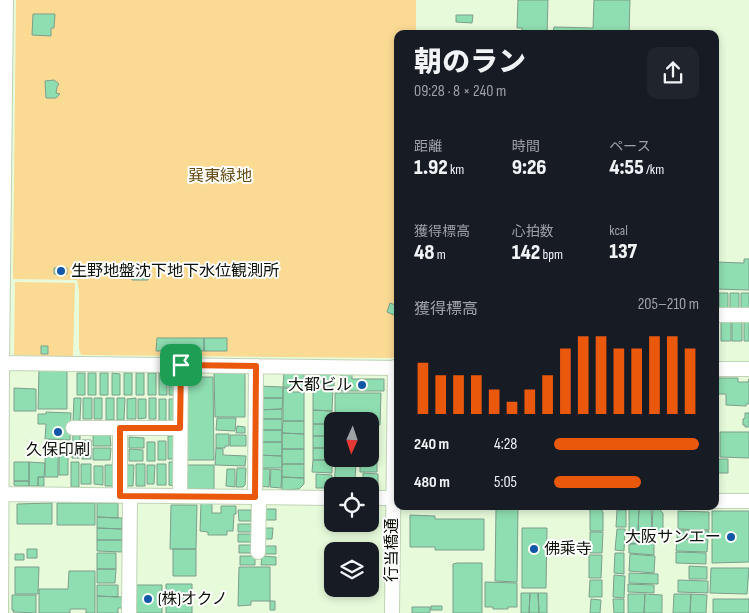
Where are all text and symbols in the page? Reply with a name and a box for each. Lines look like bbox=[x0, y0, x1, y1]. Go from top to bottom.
text: 朝のラン bbox=[414, 46, 526, 79]
button: share bbox=[647, 47, 699, 99]
text: 09:28 · 8 × 240 m bbox=[414, 82, 506, 101]
text: 距離 bbox=[414, 138, 442, 155]
text: 時間 bbox=[512, 138, 540, 155]
text: ペース bbox=[609, 138, 651, 155]
text: 1.92 bbox=[414, 155, 448, 180]
text: 9:26 bbox=[512, 155, 547, 180]
text: 4:55 bbox=[609, 155, 644, 180]
text: km bbox=[448, 161, 464, 178]
text: /km bbox=[644, 161, 664, 178]
park label: 巽東緑地 bbox=[188, 167, 252, 186]
text: kcal bbox=[609, 222, 628, 239]
text: 獲得標高 bbox=[414, 223, 470, 240]
text: 心拍数 bbox=[512, 223, 554, 240]
text: 137 bbox=[609, 239, 637, 264]
text: 48 bbox=[414, 240, 435, 265]
text: 142 bbox=[512, 240, 540, 265]
text: m bbox=[435, 246, 446, 263]
text: bpm bbox=[540, 246, 563, 263]
place label: 生野地盤沈下地下水位観測所 bbox=[71, 262, 279, 281]
marker: 生野地盤沈下地下水位観測所 bbox=[55, 265, 67, 277]
text: 205–210 m bbox=[638, 295, 699, 314]
text: 獲得標高 bbox=[414, 300, 478, 319]
pin bbox=[160, 344, 202, 386]
icon: arrive bbox=[167, 351, 195, 379]
place label: 大都ビル bbox=[288, 376, 352, 395]
marker: 大都ビル bbox=[356, 379, 368, 391]
north arrow bbox=[324, 412, 379, 468]
map controls bbox=[324, 412, 379, 597]
marker: 久保印刷 bbox=[52, 426, 64, 438]
text: 240 m bbox=[414, 435, 449, 454]
text: 4:28 bbox=[494, 435, 517, 454]
place label: 久保印刷 bbox=[26, 441, 90, 460]
text: 480 m bbox=[414, 473, 450, 492]
text: 5:05 bbox=[494, 473, 517, 492]
button: locate bbox=[324, 477, 379, 532]
street label: 行当橋通 bbox=[383, 518, 402, 582]
place label: 大阪サンエー bbox=[625, 528, 721, 547]
marker: 大阪サンエー bbox=[725, 531, 737, 543]
place label: 佛乘寺 bbox=[544, 540, 592, 559]
button: layers bbox=[324, 542, 379, 597]
marker: 佛乘寺 bbox=[528, 543, 540, 555]
place label: (株)オクノ bbox=[158, 590, 228, 609]
marker: (株)オクノ bbox=[142, 593, 154, 605]

